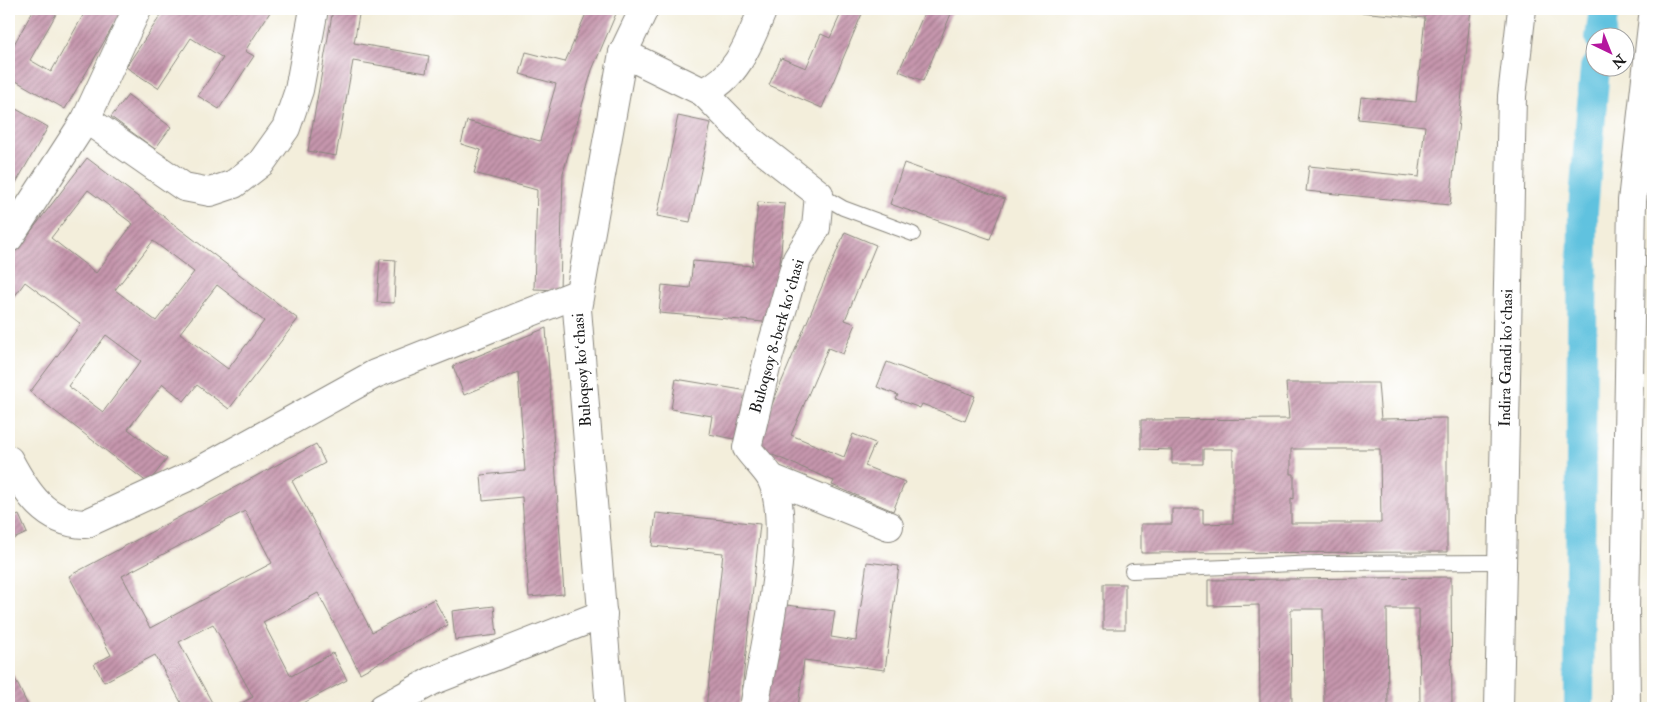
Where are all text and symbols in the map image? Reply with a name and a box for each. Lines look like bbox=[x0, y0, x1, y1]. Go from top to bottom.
north arrow bbox=[1584, 28, 1634, 78]
text: N bbox=[1608, 50, 1630, 72]
street label: Buloqsoy 8-berk koʻchasi bbox=[745, 256, 809, 416]
street label: Indira Gandi koʻchasi bbox=[1495, 289, 1517, 427]
street label: Buloqsoy koʻchasi bbox=[568, 312, 596, 428]

